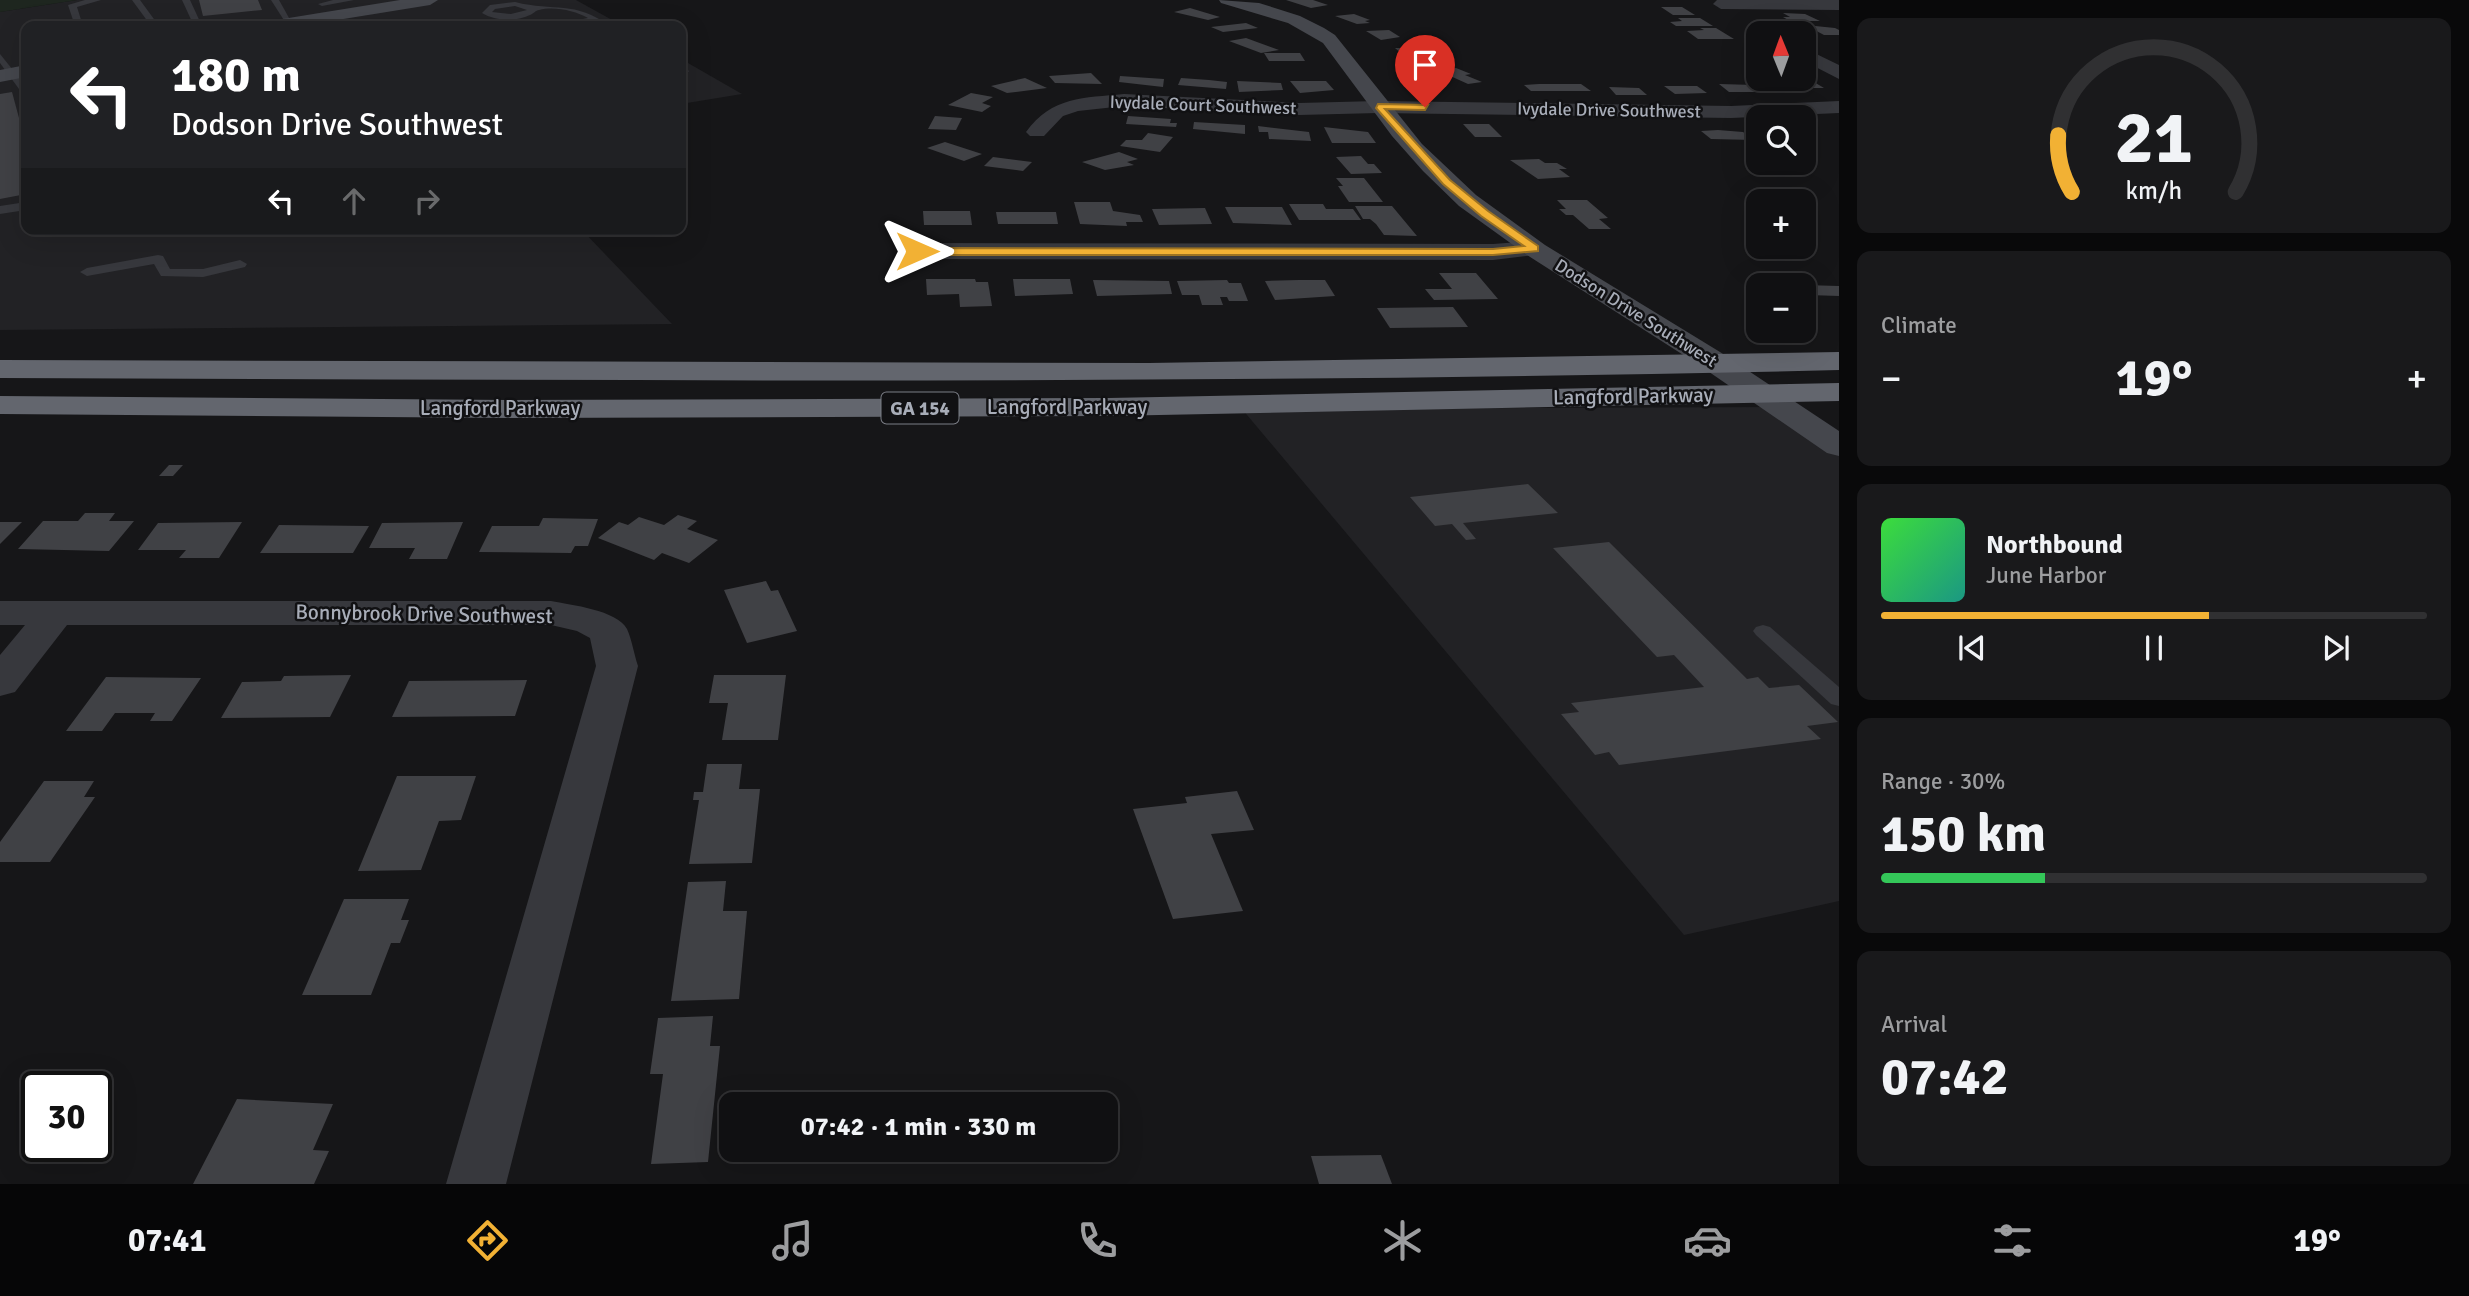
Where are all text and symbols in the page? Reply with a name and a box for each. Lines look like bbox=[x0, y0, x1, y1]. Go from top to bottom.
north arrow bbox=[1746, 21, 1816, 91]
map controls bbox=[1746, 21, 1816, 343]
pin bbox=[1395, 35, 1455, 107]
text: 180 m bbox=[171, 45, 301, 105]
icon: arrive bbox=[1406, 46, 1444, 84]
icon: left bbox=[56, 49, 147, 140]
street label: Ivydale Court Southwest bbox=[1109, 91, 1297, 119]
text: 21 bbox=[2115, 94, 2193, 183]
street label: Ivydale Drive Southwest bbox=[1517, 97, 1701, 123]
text: Dodson Drive Southwest bbox=[171, 105, 503, 144]
button: search bbox=[1746, 105, 1816, 175]
text: km/h bbox=[2126, 174, 2182, 205]
icon: left bbox=[262, 182, 300, 220]
icon: ahead bbox=[335, 182, 373, 220]
icon: right bbox=[408, 182, 446, 220]
button: + bbox=[1746, 189, 1816, 259]
position arrow bbox=[880, 214, 954, 288]
street label: Dodson Drive Southwest bbox=[1551, 254, 1721, 372]
button: − bbox=[1746, 273, 1816, 343]
text: Climate bbox=[1881, 311, 1957, 340]
text: 19° bbox=[2116, 346, 2192, 410]
text: − bbox=[1881, 355, 1902, 402]
text: + bbox=[2406, 355, 2427, 402]
street label: Langford Parkway bbox=[1553, 382, 1714, 410]
road number: GA 154 bbox=[881, 392, 958, 424]
street label: Langford Parkway bbox=[987, 394, 1147, 420]
street label: Langford Parkway bbox=[420, 395, 580, 421]
text: Northbound bbox=[1986, 529, 2123, 561]
text: June Harbor bbox=[1986, 561, 2106, 590]
street label: Bonnybrook Drive Southwest bbox=[295, 599, 553, 629]
icon: previous bbox=[1953, 629, 1991, 667]
icon: pause bbox=[2135, 629, 2173, 667]
icon: next bbox=[2317, 629, 2355, 667]
text: Range · 30% bbox=[1881, 767, 2005, 796]
text: 150 km bbox=[1881, 802, 2046, 866]
text: Arrival bbox=[1881, 1010, 1947, 1039]
text: 07:42 bbox=[1881, 1045, 2009, 1109]
speed limit sign: 30 bbox=[21, 1071, 112, 1162]
text: 07:42 · 1 min · 330 m bbox=[801, 1111, 1036, 1143]
icon: directions bbox=[463, 1216, 512, 1265]
icon: music bbox=[768, 1216, 817, 1265]
icon: phone bbox=[1073, 1216, 1122, 1265]
icon: climate bbox=[1378, 1216, 1427, 1265]
icon: car bbox=[1683, 1216, 1732, 1265]
icon: filters bbox=[1988, 1216, 2037, 1265]
text: 07:41 bbox=[128, 1221, 207, 1260]
text: 19° bbox=[2293, 1221, 2341, 1260]

